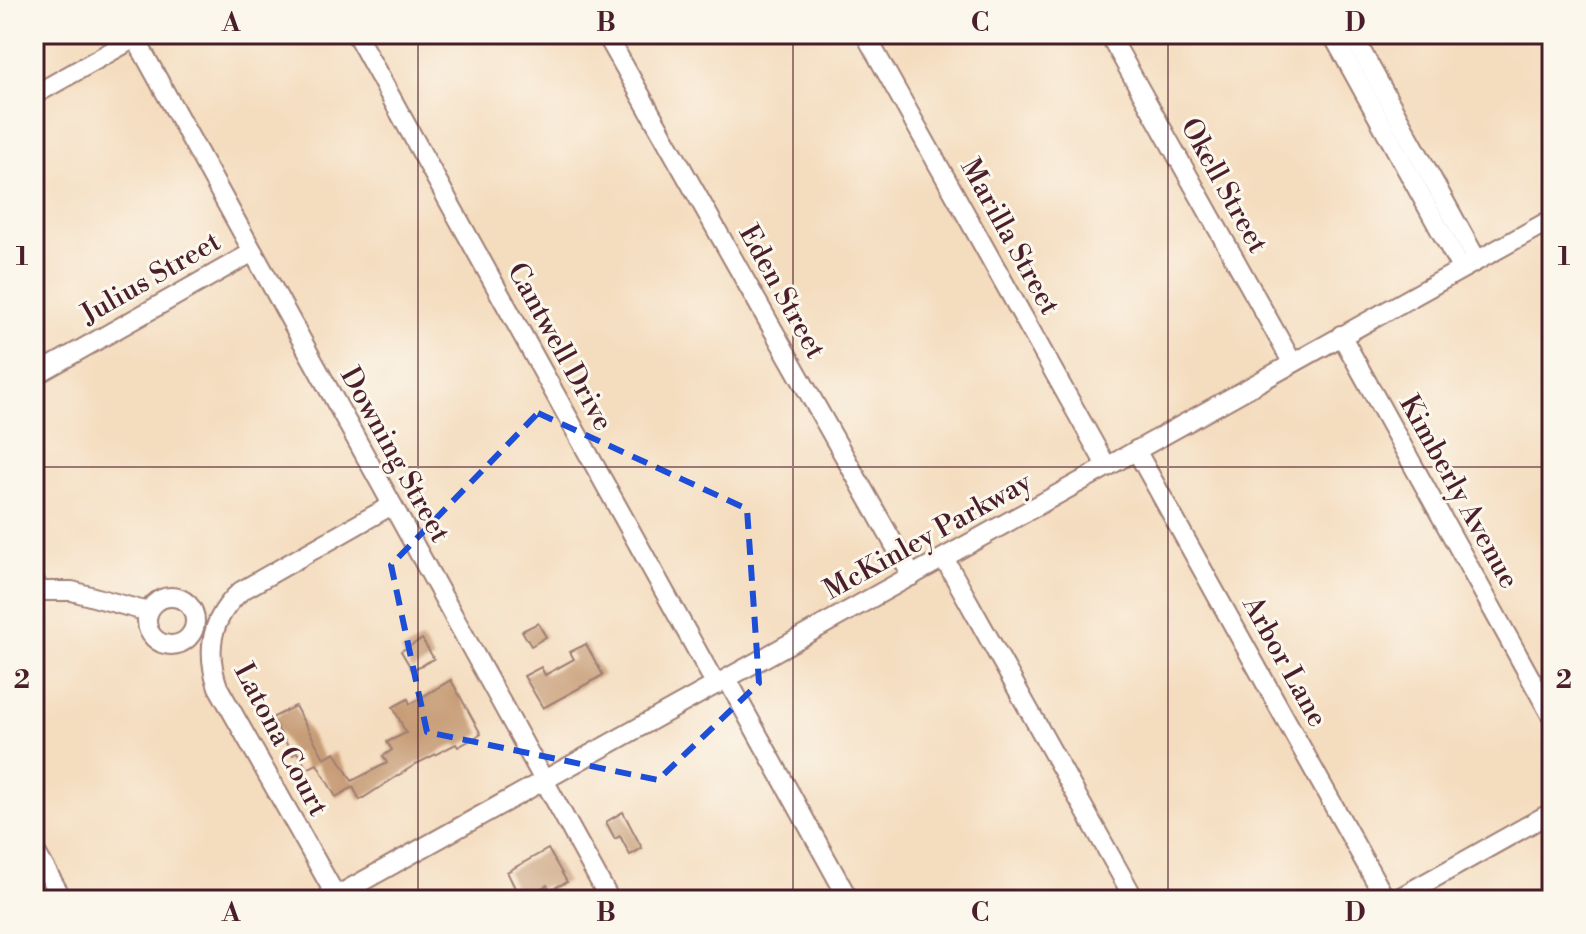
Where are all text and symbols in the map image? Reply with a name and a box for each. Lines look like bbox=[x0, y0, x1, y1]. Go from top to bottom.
text: A bbox=[221, 7, 241, 39]
text: B bbox=[596, 7, 616, 39]
text: C bbox=[971, 7, 989, 39]
text: D bbox=[1345, 7, 1365, 39]
street label: Okell Street bbox=[1172, 112, 1275, 259]
street label: Marilla Street bbox=[952, 152, 1067, 321]
street label: Eden Street bbox=[731, 219, 833, 365]
street label: Julius Street bbox=[74, 224, 227, 333]
text: 1 bbox=[16, 241, 29, 273]
text: 1 bbox=[1558, 241, 1571, 273]
street label: Cantwell Drive bbox=[499, 257, 620, 437]
street label: Downing Street bbox=[332, 361, 457, 549]
street label: Kimberly Avenue bbox=[1391, 389, 1526, 595]
street label: McKinley Parkway bbox=[818, 465, 1038, 608]
street label: Arbor Lane bbox=[1234, 589, 1335, 733]
street label: Latona Court bbox=[226, 657, 336, 822]
text: 2 bbox=[14, 664, 30, 696]
text: 2 bbox=[1556, 664, 1572, 696]
text: A bbox=[221, 897, 241, 929]
text: B bbox=[596, 897, 616, 929]
text: C bbox=[971, 897, 989, 929]
text: D bbox=[1345, 897, 1365, 929]

